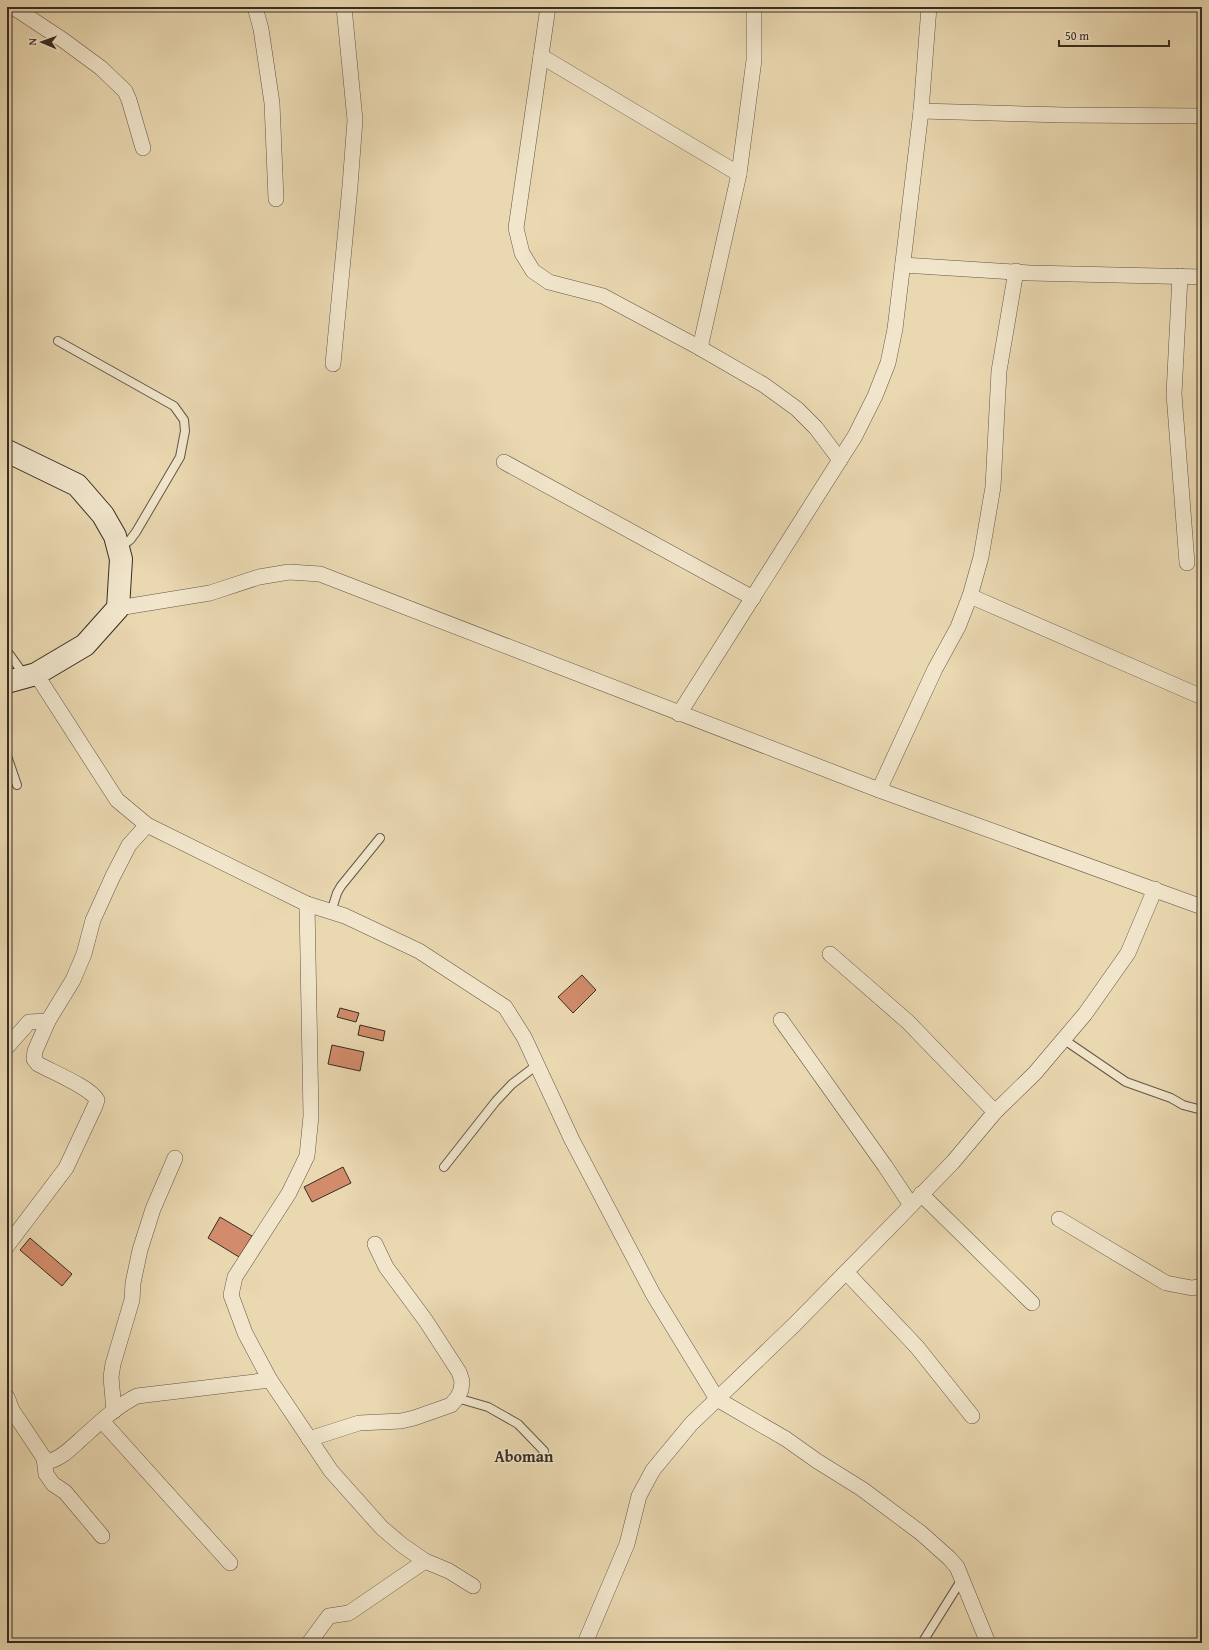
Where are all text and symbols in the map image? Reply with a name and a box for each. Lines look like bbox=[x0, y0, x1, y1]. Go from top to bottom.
north arrow bbox=[22, 22, 62, 62]
scale bar bbox=[1059, 22, 1169, 48]
text: 50 m bbox=[1065, 27, 1089, 44]
text: N bbox=[24, 37, 40, 46]
district label: Aboman bbox=[495, 1444, 554, 1468]

